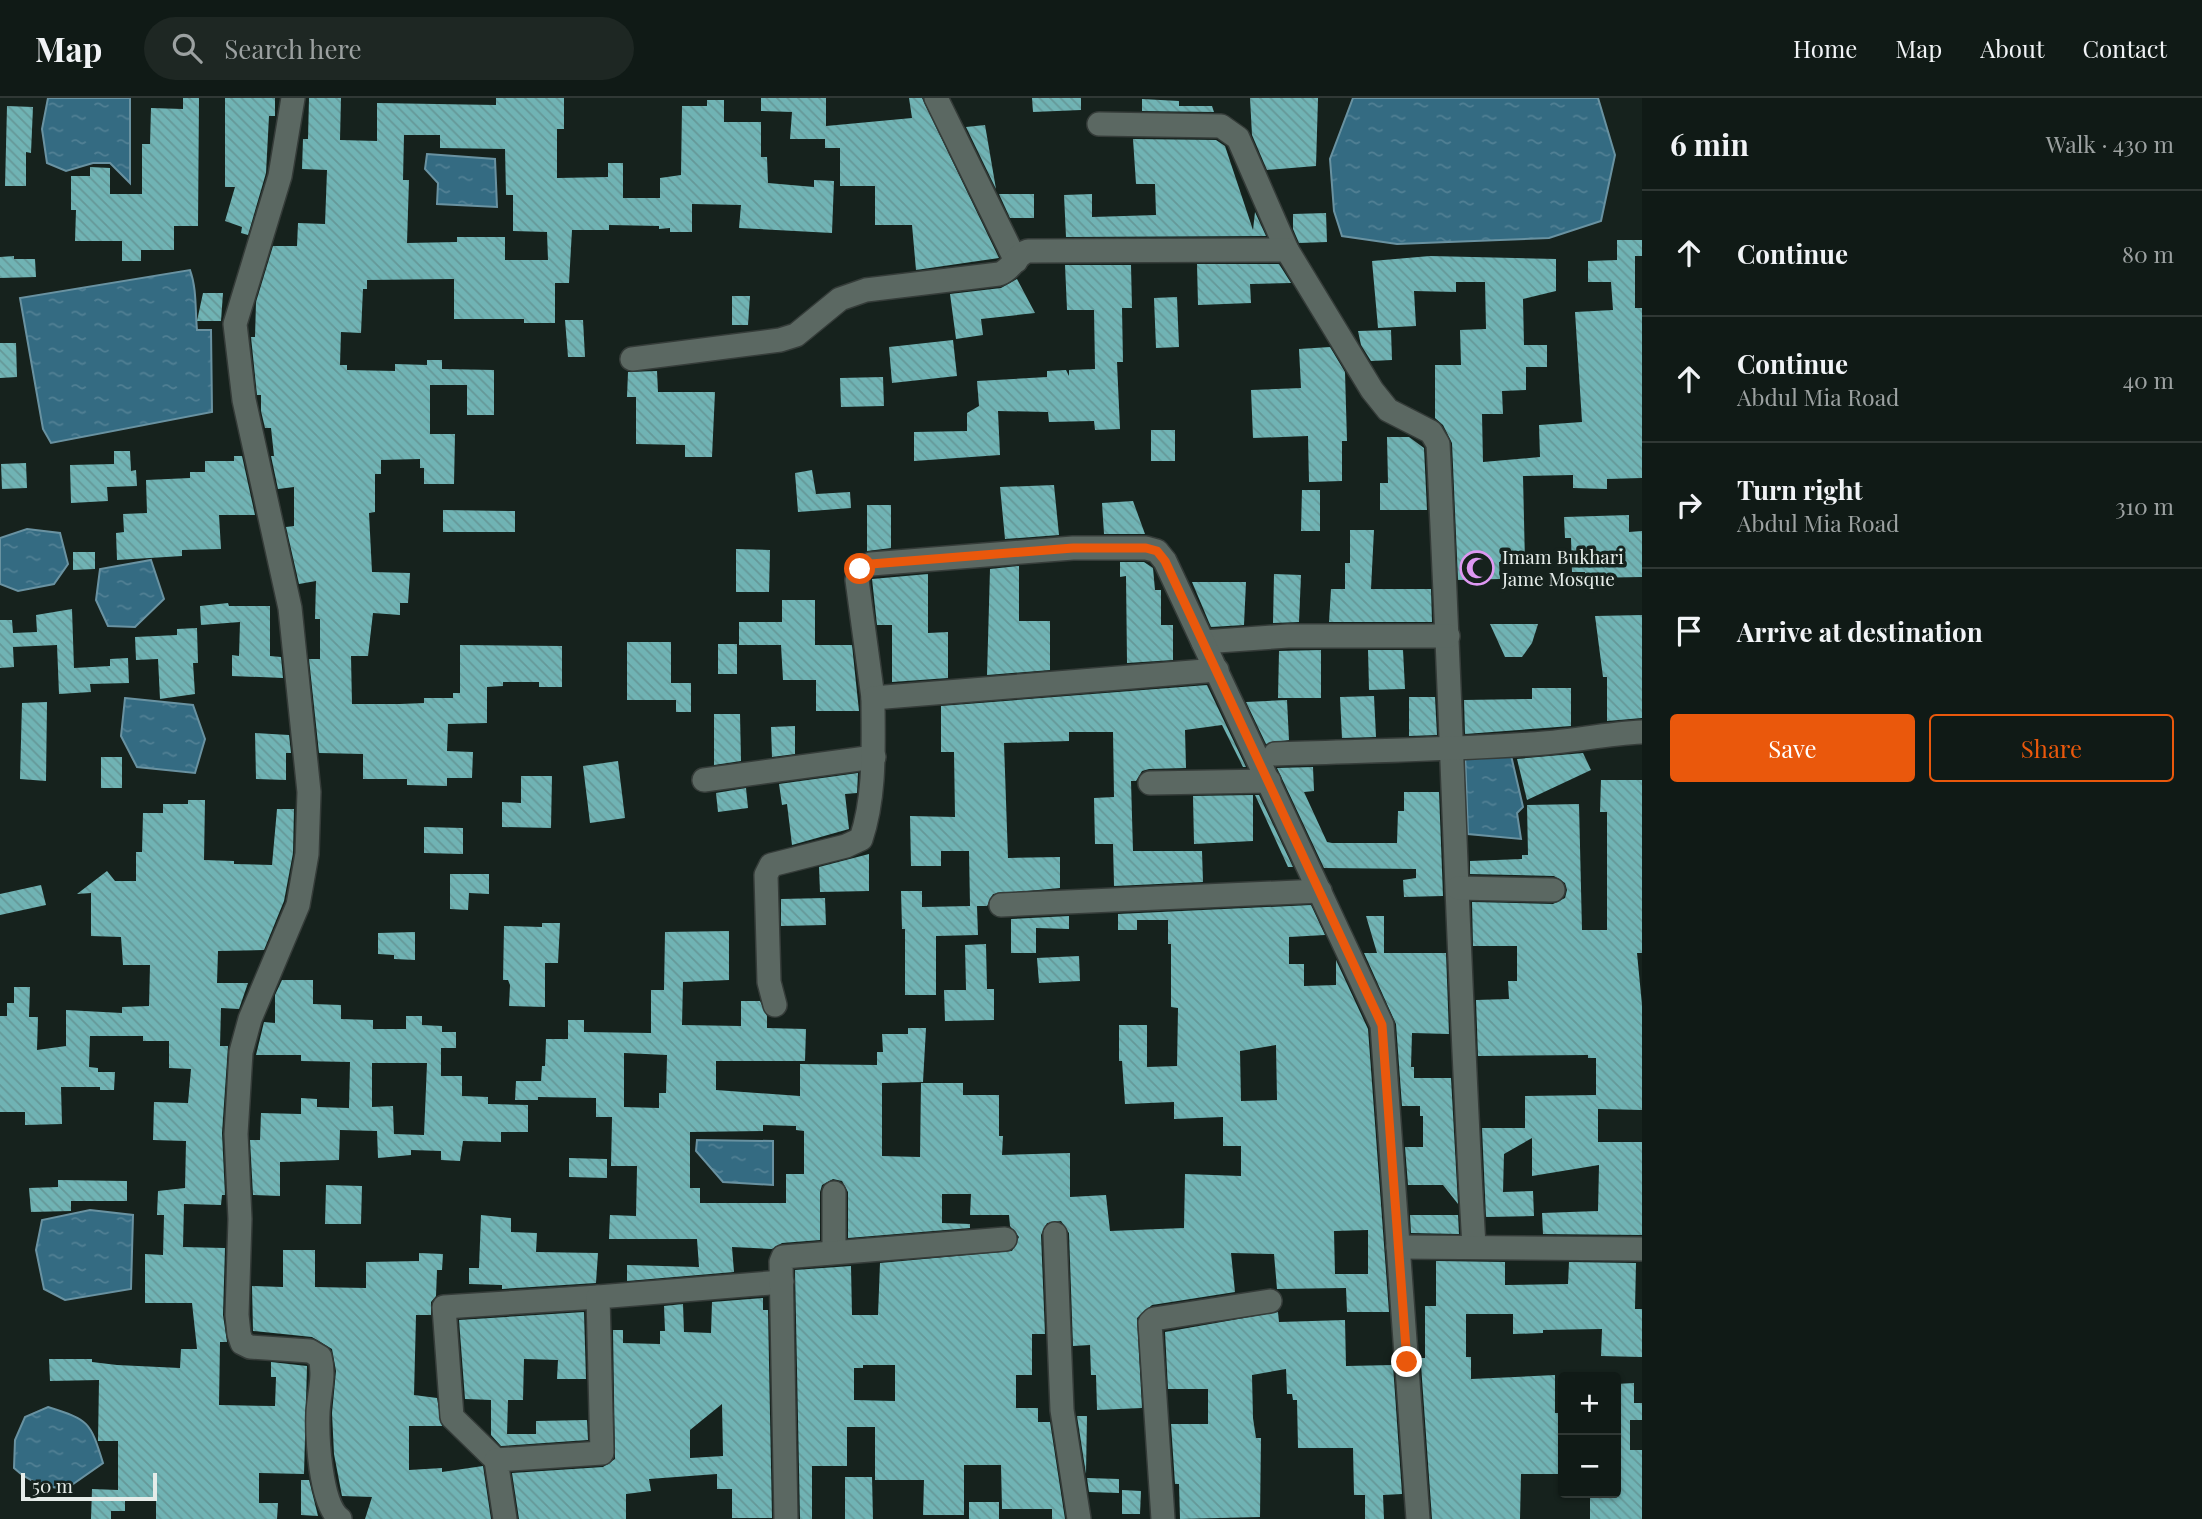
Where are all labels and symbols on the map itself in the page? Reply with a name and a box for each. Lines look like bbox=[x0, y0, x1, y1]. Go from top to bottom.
place label: Imam Bukhari Jame Mosque bbox=[1501, 543, 1624, 591]
mosque icon: Imam Bukhari Jame Mosque bbox=[1458, 549, 1496, 587]
route start bbox=[844, 553, 875, 584]
route end bbox=[1391, 1346, 1422, 1377]
scale bar bbox=[21, 1470, 158, 1502]

